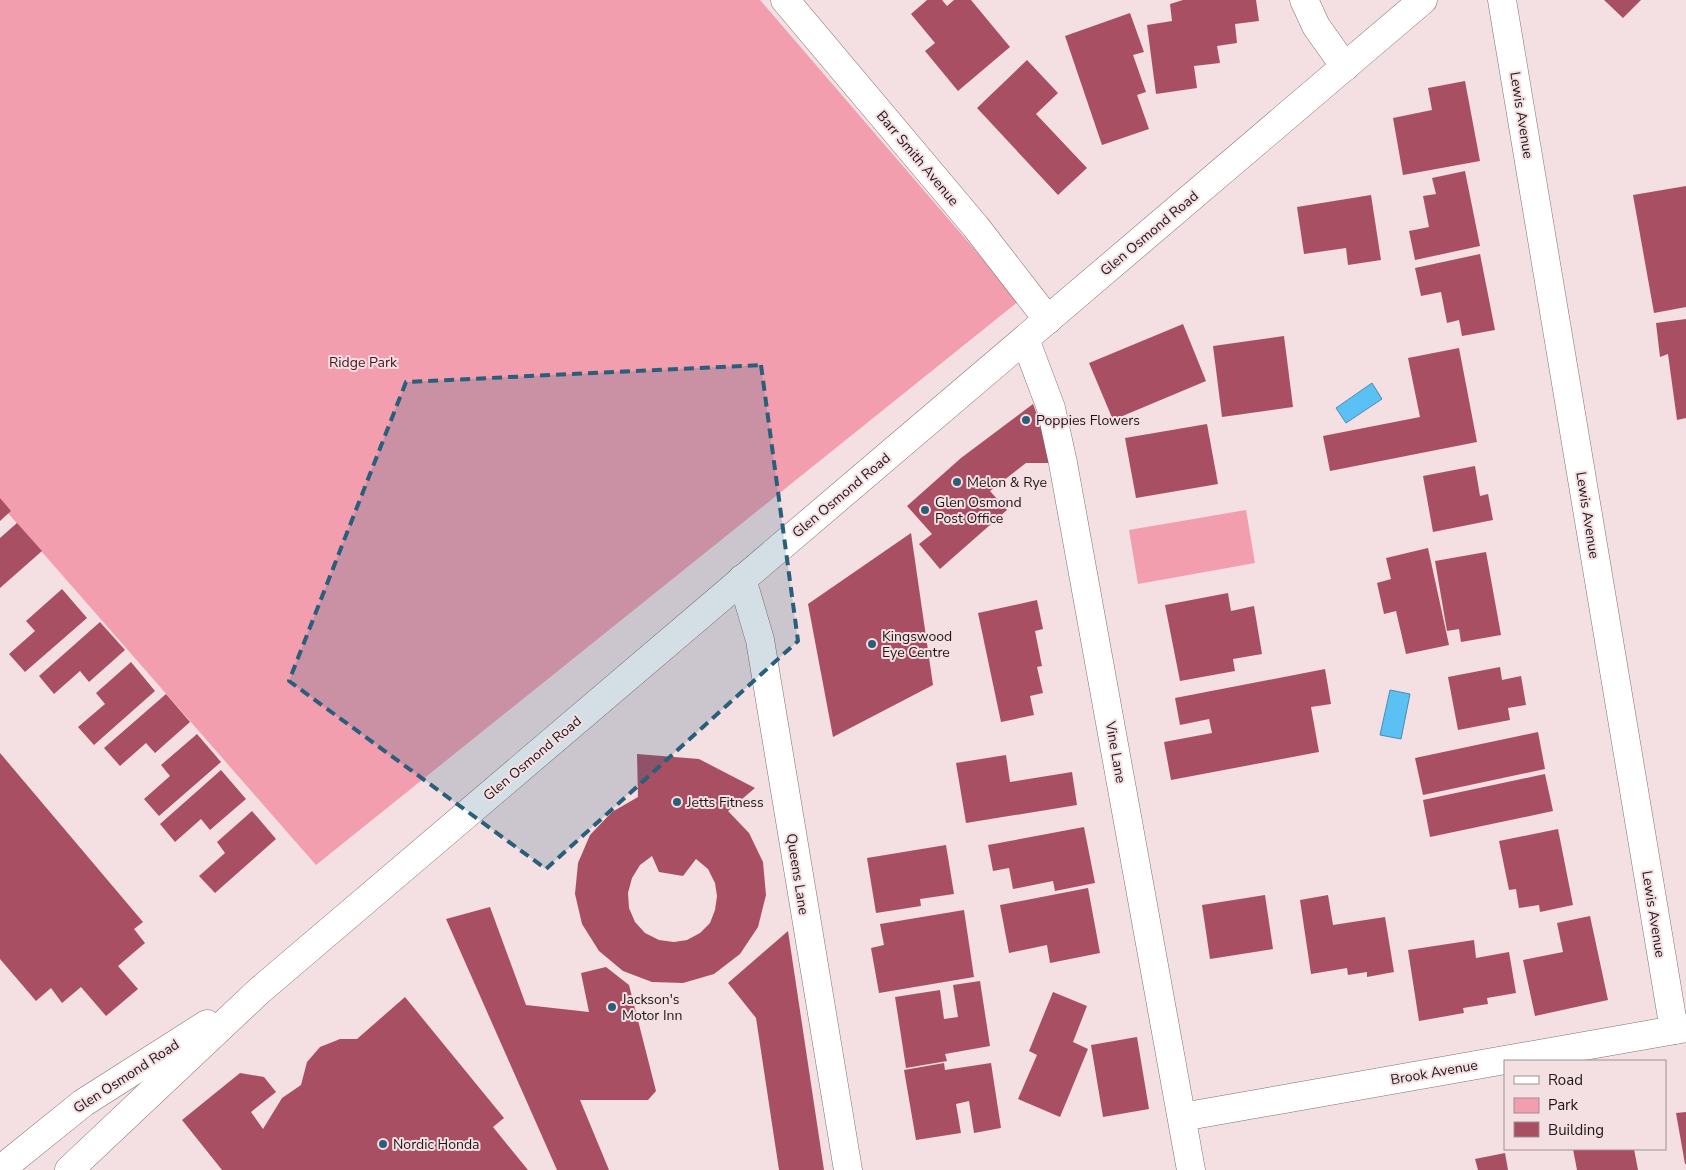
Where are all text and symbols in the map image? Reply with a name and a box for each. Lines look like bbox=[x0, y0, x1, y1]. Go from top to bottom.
street label: Lewis Avenue bbox=[1505, 70, 1538, 160]
street label: Barr Smith Avenue bbox=[872, 107, 963, 210]
street label: Glen Osmond Road bbox=[1096, 187, 1202, 280]
park label: Ridge Park bbox=[329, 353, 398, 372]
place label: Poppies Flowers bbox=[1036, 411, 1140, 430]
marker: Poppies Flowers bbox=[1020, 414, 1032, 426]
street label: Glen Osmond Road bbox=[788, 449, 894, 542]
street label: Lewis Avenue bbox=[1571, 470, 1604, 560]
place label: Melon & Rye bbox=[967, 473, 1047, 492]
marker: Melon & Rye bbox=[951, 476, 963, 488]
place label: Glen Osmond Post Office bbox=[935, 493, 1022, 528]
marker: Glen Osmond Post Office bbox=[919, 504, 931, 516]
place label: Kingswood Eye Centre bbox=[882, 627, 952, 662]
marker: Kingswood Eye Centre bbox=[866, 638, 878, 650]
street label: Glen Osmond Road bbox=[479, 712, 585, 805]
street label: Vine Lane bbox=[1101, 719, 1130, 784]
place label: Jetts Fitness bbox=[686, 793, 764, 812]
marker: Jetts Fitness bbox=[671, 796, 683, 808]
street label: Queens Lane bbox=[782, 832, 813, 916]
street label: Lewis Avenue bbox=[1637, 869, 1670, 959]
place label: Jackson's Motor Inn bbox=[621, 990, 682, 1025]
marker: Jackson's Motor Inn bbox=[606, 1001, 618, 1013]
street label: Glen Osmond Road bbox=[70, 1035, 183, 1118]
street label: Brook Avenue bbox=[1389, 1055, 1479, 1090]
legend bbox=[1504, 1060, 1666, 1150]
text: Road bbox=[1548, 1070, 1583, 1090]
text: Park bbox=[1548, 1095, 1578, 1115]
text: Building bbox=[1548, 1120, 1604, 1140]
place label: Nordic Honda bbox=[393, 1135, 480, 1154]
marker: Nordic Honda bbox=[377, 1138, 389, 1150]

